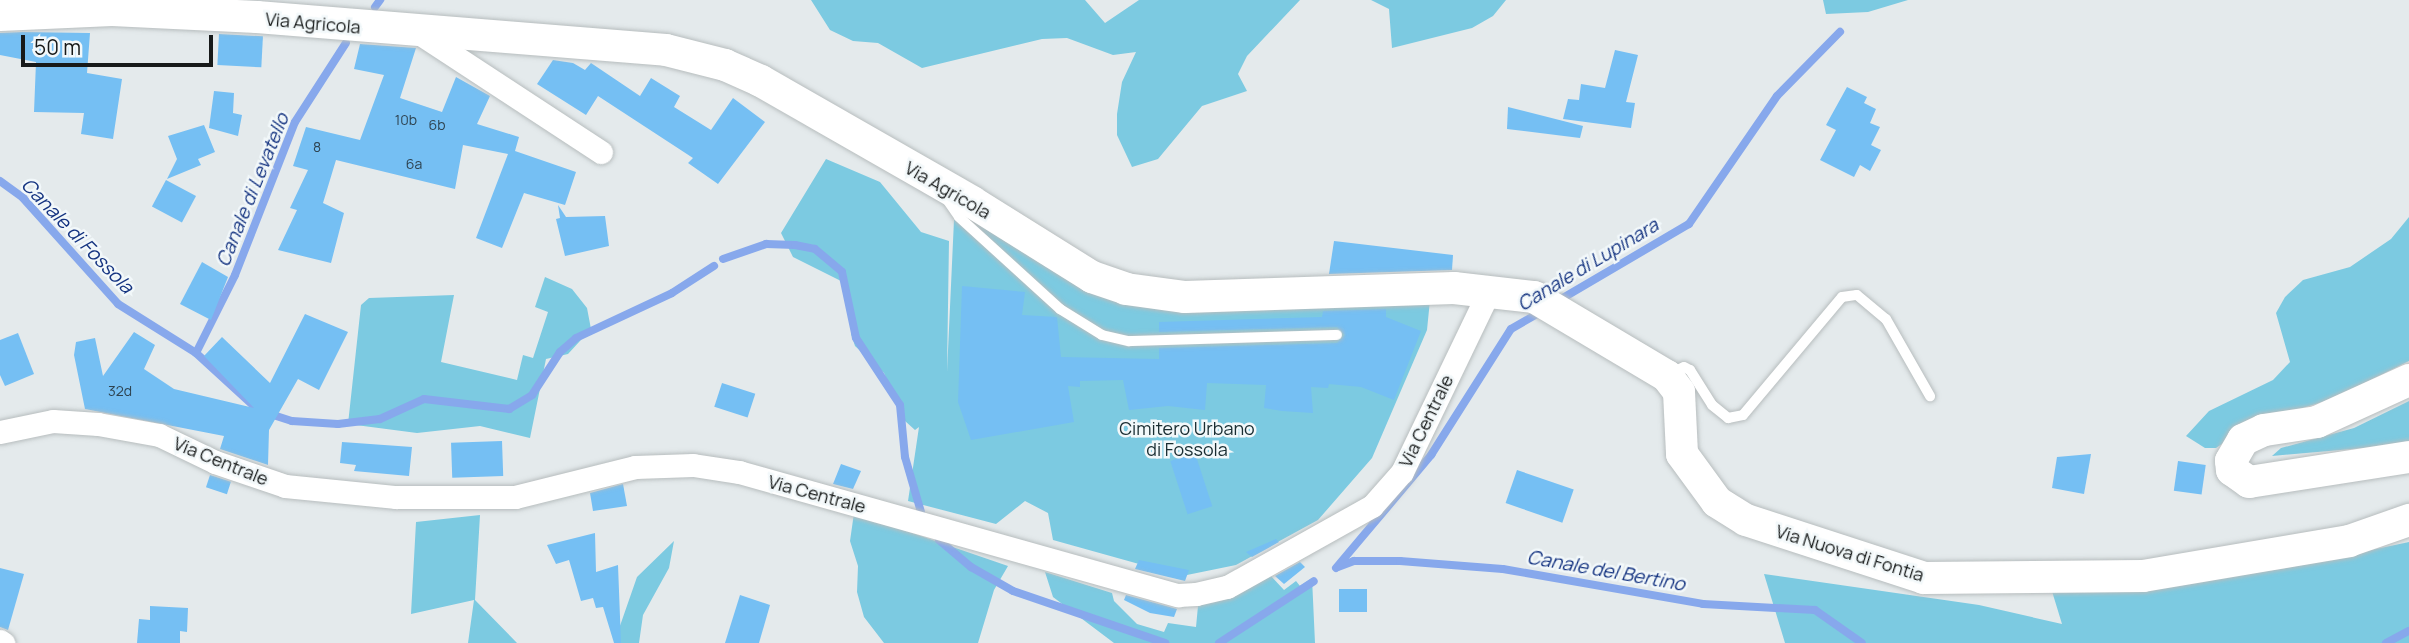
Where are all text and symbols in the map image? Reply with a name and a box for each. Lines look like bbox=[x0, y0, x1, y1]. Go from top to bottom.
street label: Via Agricola bbox=[264, 8, 362, 38]
scale bar bbox=[24, 21, 217, 65]
text: 50 m bbox=[34, 33, 81, 61]
water label: Canale di Levatello bbox=[212, 110, 294, 270]
house number: 10b bbox=[395, 112, 417, 128]
house number: 6b bbox=[429, 117, 445, 133]
house number: 8 bbox=[313, 139, 321, 155]
house number: 6a bbox=[406, 156, 422, 172]
street label: Via Agricola bbox=[901, 157, 995, 223]
water label: Canale di Fossola bbox=[16, 174, 138, 298]
water label: Canale di Lupinara bbox=[1513, 214, 1663, 316]
street label: Via Centrale bbox=[1394, 371, 1458, 471]
house number: 32d bbox=[108, 383, 132, 399]
park label: Cimitero Urbano di Fossola bbox=[1119, 418, 1255, 460]
street label: Via Centrale bbox=[171, 432, 271, 490]
street label: Via Centrale bbox=[766, 471, 868, 517]
street label: Via Nuova di Fontia bbox=[1773, 520, 1927, 586]
water label: Canale del Bertino bbox=[1525, 546, 1687, 596]

